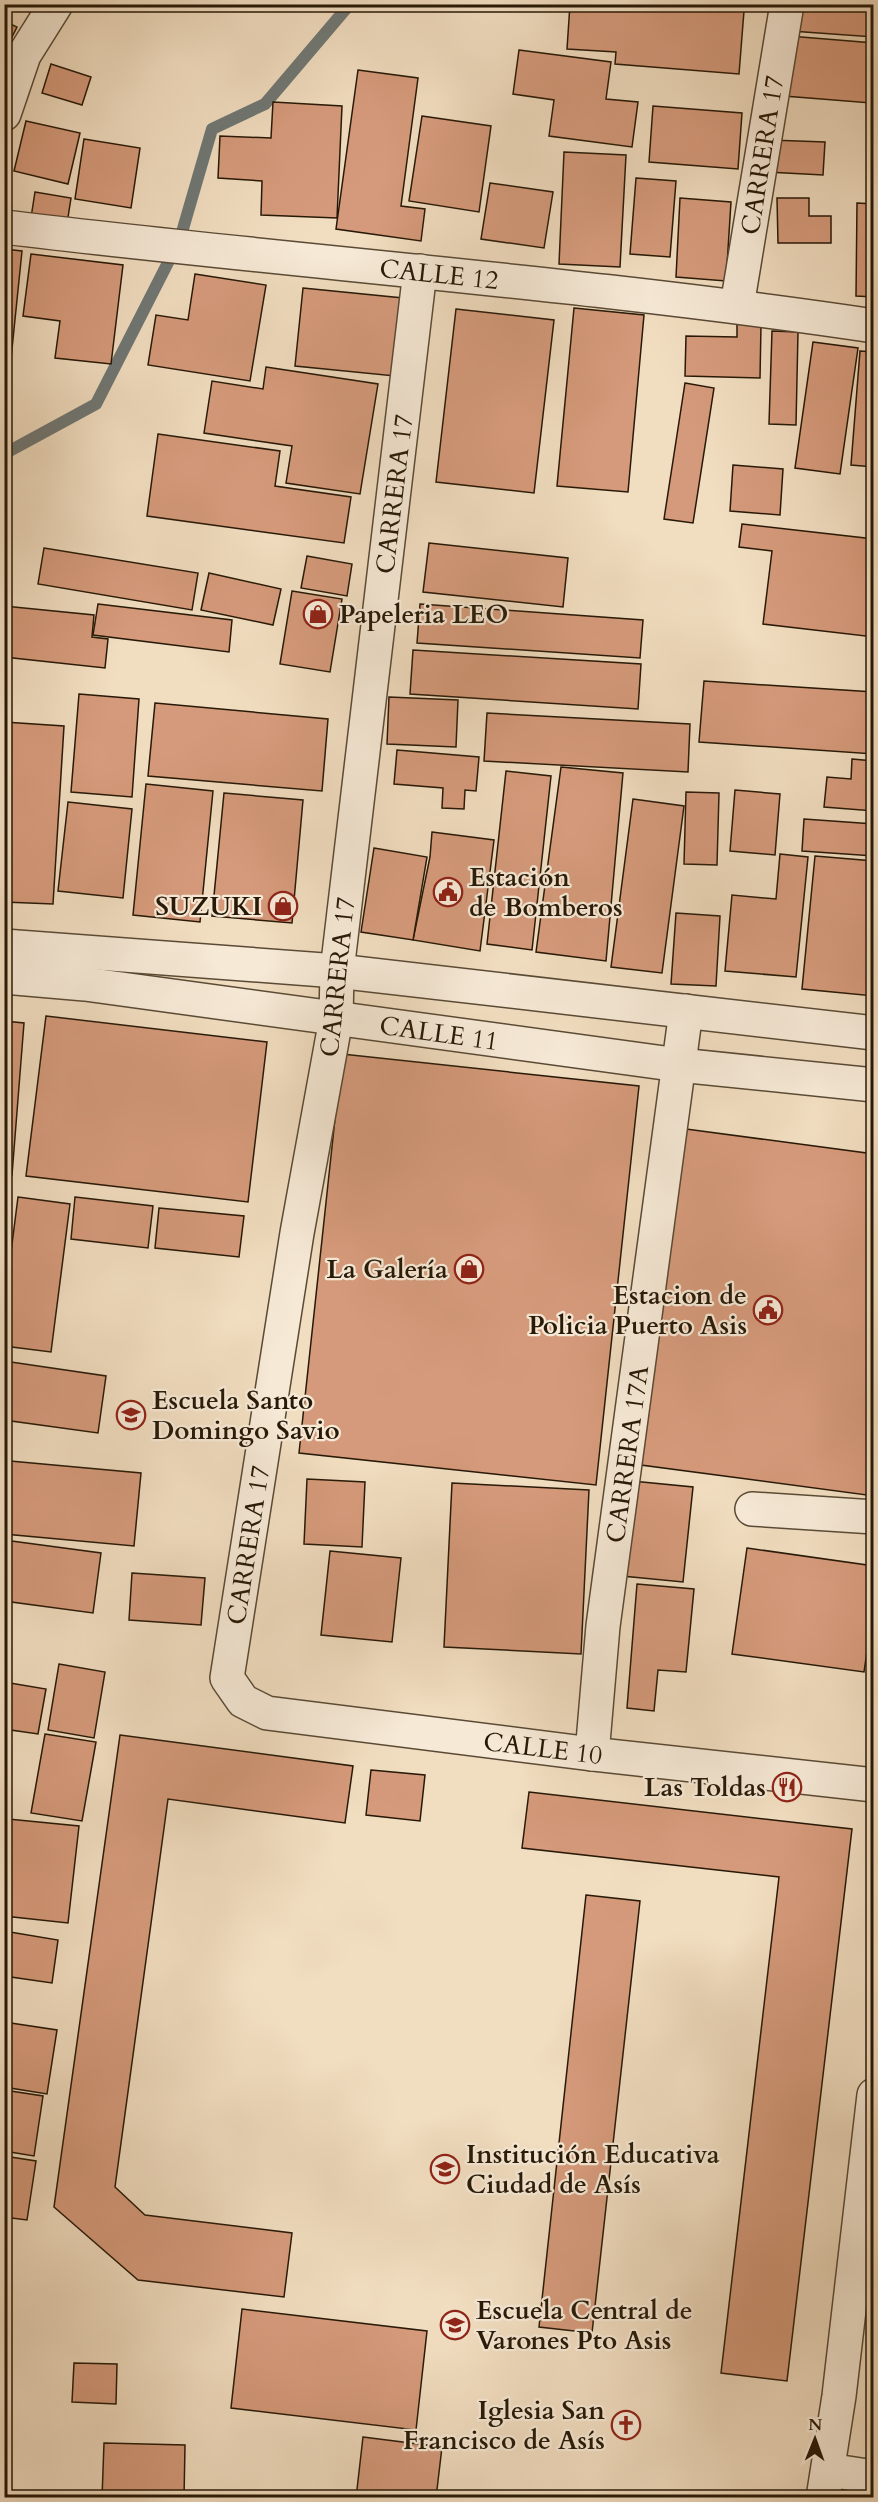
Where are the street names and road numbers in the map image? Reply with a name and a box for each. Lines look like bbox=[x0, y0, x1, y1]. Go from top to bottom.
street label: CARRERA 17 bbox=[733, 73, 792, 237]
street label: CALLE 12 bbox=[378, 251, 500, 298]
street label: CARRERA 17 bbox=[367, 412, 422, 576]
street label: CARRERA 17 bbox=[312, 895, 363, 1059]
street label: CALLE 11 bbox=[377, 1008, 501, 1059]
street label: CARRERA 17A bbox=[598, 1362, 657, 1545]
street label: CARRERA 17 bbox=[219, 1463, 278, 1627]
street label: CALLE 10 bbox=[481, 1724, 604, 1773]

